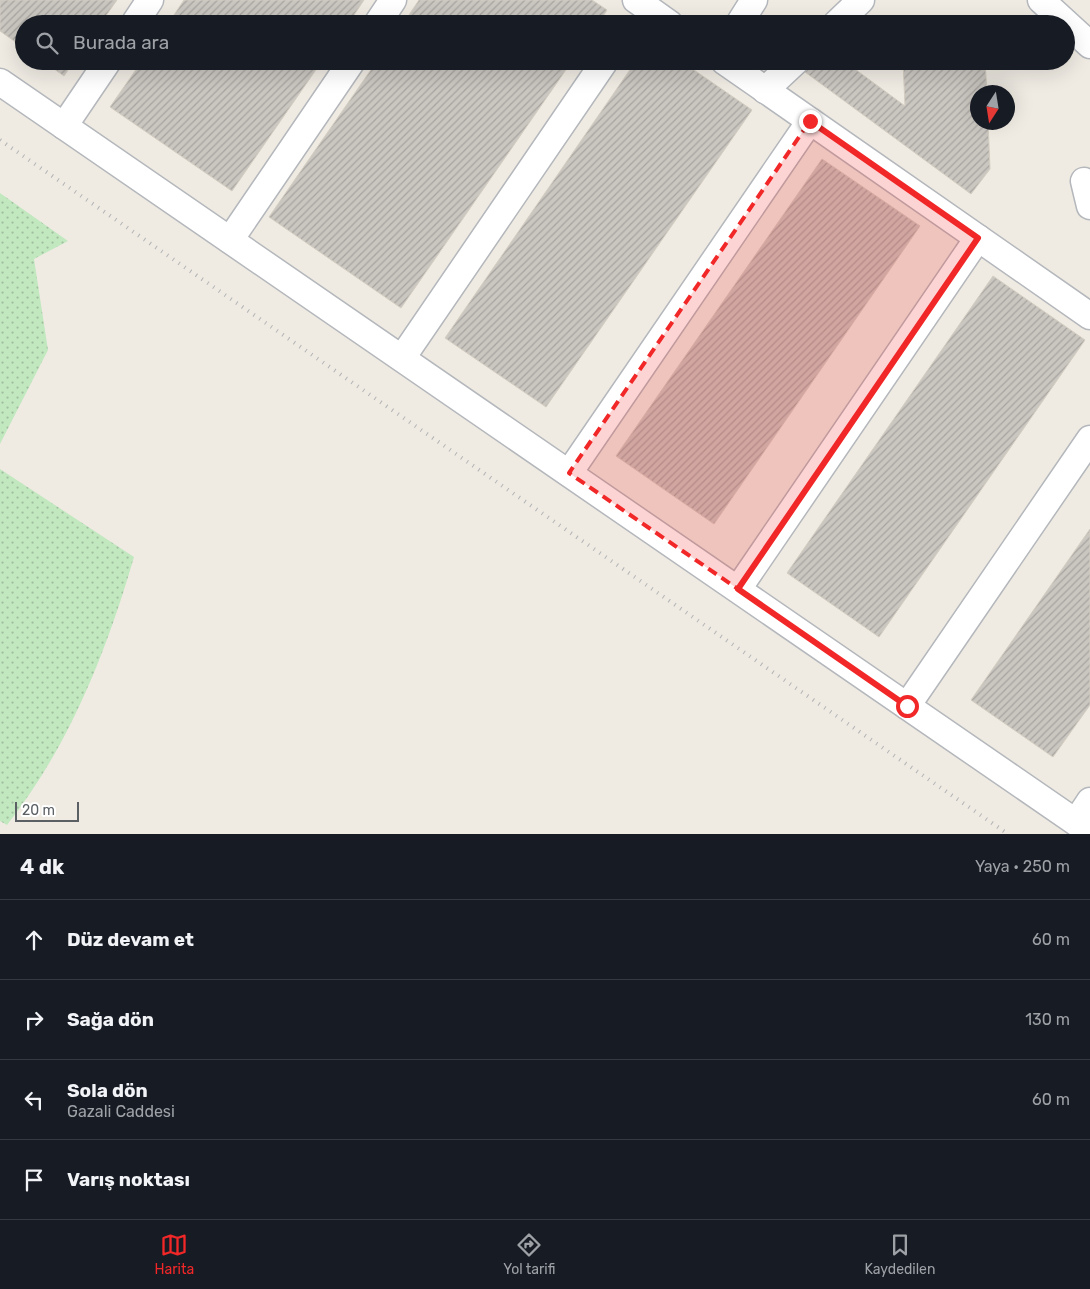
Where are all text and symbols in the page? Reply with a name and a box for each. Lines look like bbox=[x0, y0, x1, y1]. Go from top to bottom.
search box bbox=[15, 15, 1075, 70]
icon: search bbox=[33, 29, 61, 57]
text: Burada ara bbox=[73, 31, 169, 54]
north arrow bbox=[970, 85, 1015, 130]
route end bbox=[799, 110, 822, 133]
route start bbox=[896, 695, 919, 718]
scale bar bbox=[15, 799, 79, 822]
text: 20 m bbox=[22, 802, 55, 819]
text: 4 dk bbox=[20, 854, 64, 879]
text: Yaya · 250 m bbox=[975, 857, 1070, 876]
icon: ahead bbox=[20, 926, 48, 954]
text: Düz devam et bbox=[67, 928, 194, 951]
text: 60 m bbox=[1032, 930, 1070, 949]
icon: right bbox=[20, 1006, 48, 1034]
text: Sağa dön bbox=[67, 1008, 154, 1031]
text: 130 m bbox=[1025, 1010, 1070, 1029]
text: Sola dön bbox=[67, 1079, 148, 1102]
icon: left bbox=[20, 1086, 48, 1114]
text: 60 m bbox=[1032, 1090, 1070, 1109]
text: Gazali Caddesi bbox=[67, 1102, 175, 1121]
icon: arrive bbox=[20, 1166, 48, 1194]
text: Varış noktası bbox=[67, 1168, 190, 1191]
tab: Harita bbox=[155, 1231, 194, 1278]
tab: Yol tarifi bbox=[503, 1231, 555, 1278]
tab: Kaydedilen bbox=[864, 1231, 935, 1278]

